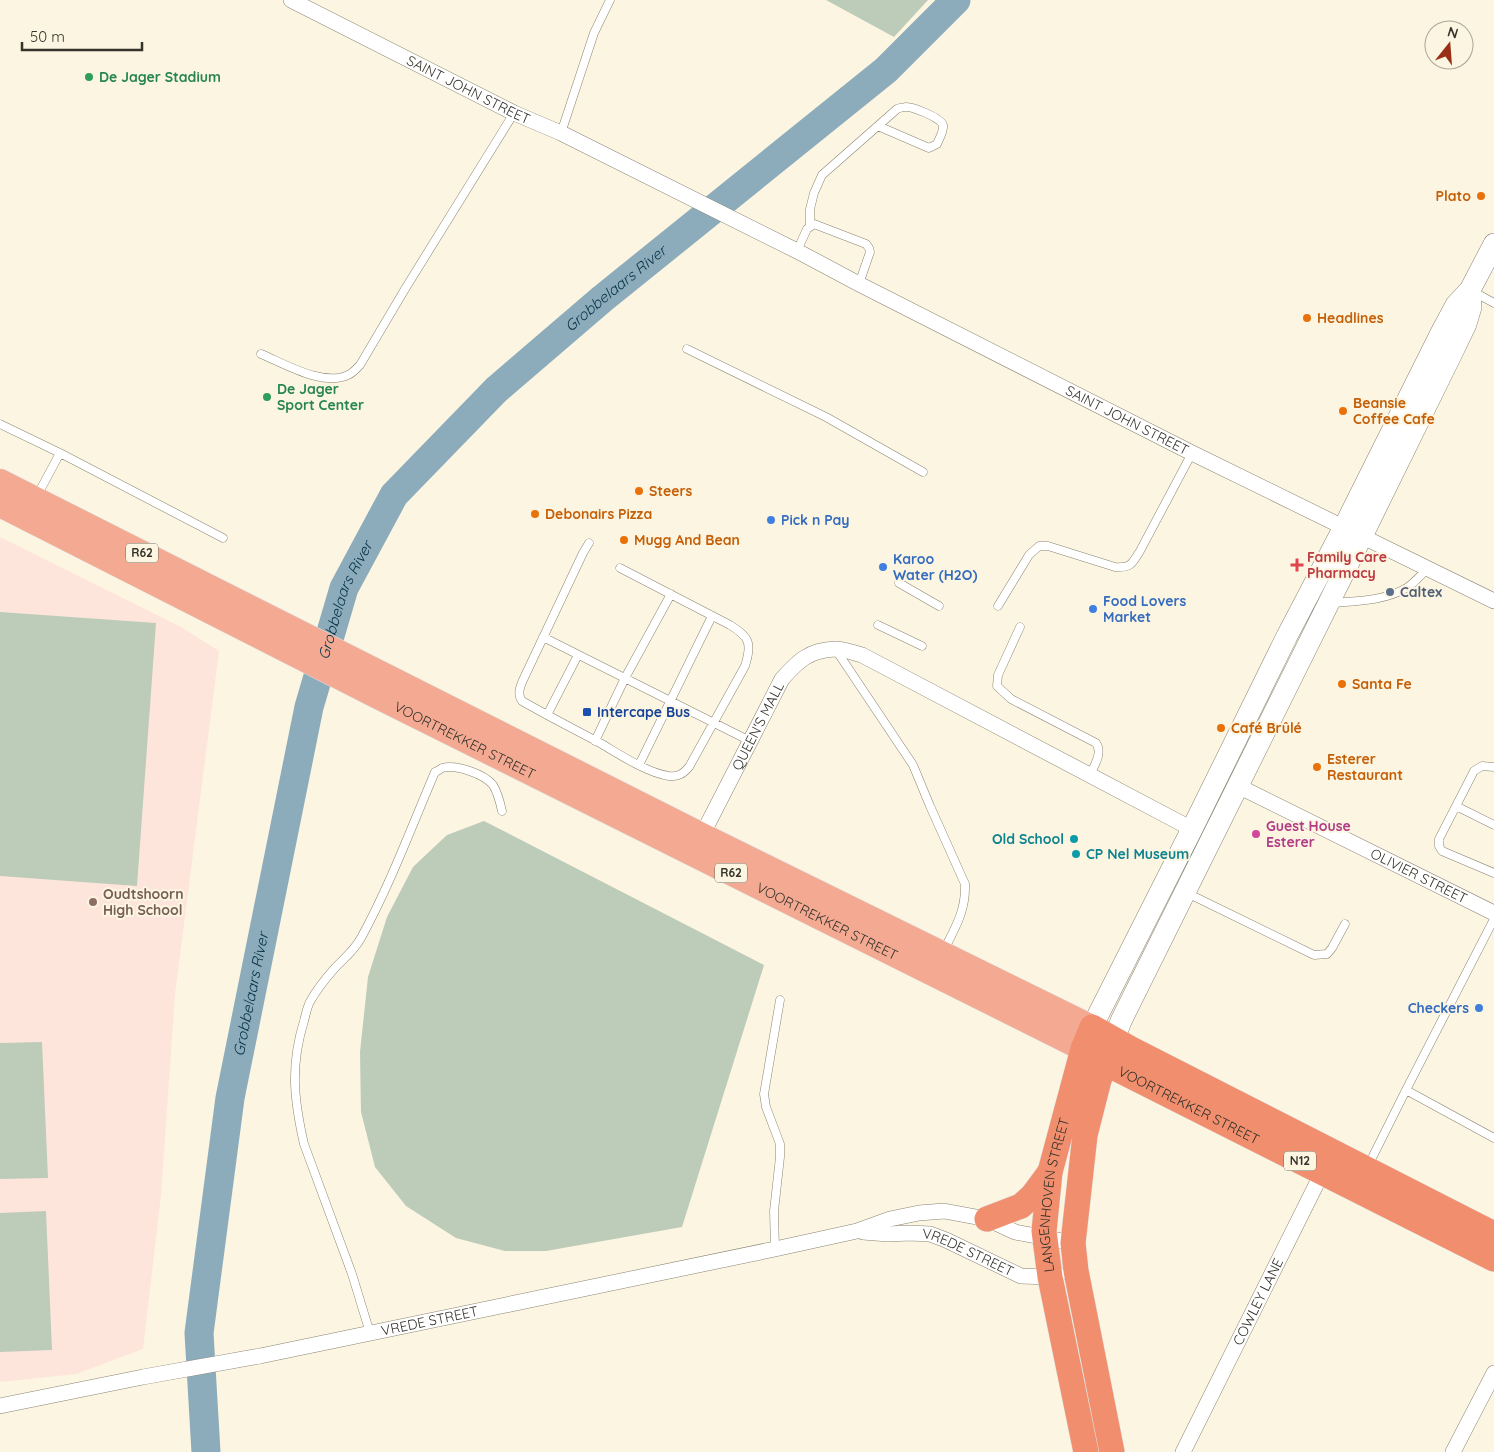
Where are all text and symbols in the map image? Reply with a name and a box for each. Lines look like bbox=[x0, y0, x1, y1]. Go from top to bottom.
scale bar bbox=[22, 20, 142, 52]
north arrow bbox=[1424, 20, 1474, 70]
text: N bbox=[1445, 22, 1460, 43]
text: 50 m bbox=[30, 27, 65, 46]
street label: SAINT JOHN STREET bbox=[404, 51, 533, 128]
place label: De Jager Stadium bbox=[99, 68, 221, 86]
marker: De Jager Stadium bbox=[83, 71, 95, 83]
place label: Plato bbox=[1436, 187, 1471, 205]
marker: Plato bbox=[1475, 190, 1487, 202]
water label: Grobbelaars River bbox=[561, 240, 672, 336]
place label: Headlines bbox=[1317, 309, 1384, 327]
marker: Headlines bbox=[1301, 312, 1313, 324]
place label: De Jager Sport Center bbox=[277, 380, 364, 414]
street label: SAINT JOHN STREET bbox=[1063, 381, 1192, 459]
marker: De Jager Sport Center bbox=[261, 391, 273, 403]
place label: Beansie Coffee Cafe bbox=[1353, 394, 1435, 428]
marker: Beansie Coffee Cafe bbox=[1337, 405, 1349, 417]
place label: Steers bbox=[649, 482, 693, 500]
marker: Steers bbox=[633, 485, 645, 497]
place label: Debonairs Pizza bbox=[545, 505, 652, 523]
marker: Debonairs Pizza bbox=[529, 508, 541, 520]
place label: Pick n Pay bbox=[781, 511, 850, 529]
marker: Pick n Pay bbox=[765, 514, 777, 526]
place label: Mugg And Bean bbox=[634, 531, 740, 549]
marker: Mugg And Bean bbox=[618, 534, 630, 546]
water label: Grobbelaars River bbox=[314, 536, 377, 662]
road number: R62 bbox=[126, 544, 158, 562]
place label: Family Care Pharmacy bbox=[1307, 548, 1387, 582]
place label: Karoo Water (H2O) bbox=[893, 550, 977, 584]
marker: Family Care Pharmacy bbox=[1291, 559, 1303, 571]
marker: Karoo Water (H2O) bbox=[877, 561, 889, 573]
place label: Caltex bbox=[1400, 583, 1442, 601]
marker: Caltex bbox=[1384, 586, 1396, 598]
place label: Food Lovers Market bbox=[1103, 592, 1187, 626]
marker: Food Lovers Market bbox=[1087, 603, 1099, 615]
place label: Santa Fe bbox=[1352, 675, 1412, 693]
street label: QUEEN'S MALL bbox=[728, 678, 788, 773]
marker: Santa Fe bbox=[1336, 678, 1348, 690]
street label: VOORTREKKER STREET bbox=[391, 697, 539, 783]
place label: Intercape Bus bbox=[597, 703, 690, 721]
marker: Intercape Bus bbox=[581, 706, 593, 718]
place label: Café Brûlé bbox=[1231, 719, 1302, 737]
marker: Café Brûlé bbox=[1215, 722, 1227, 734]
place label: Esterer Restaurant bbox=[1327, 750, 1403, 784]
marker: Esterer Restaurant bbox=[1311, 761, 1323, 773]
place label: Guest House Esterer bbox=[1266, 817, 1351, 851]
marker: Guest House Esterer bbox=[1250, 828, 1262, 840]
place label: Old School bbox=[992, 830, 1064, 848]
marker: Old School bbox=[1068, 833, 1080, 845]
street label: OLIVIER STREET bbox=[1368, 844, 1470, 907]
place label: CP Nel Museum bbox=[1086, 845, 1189, 863]
marker: CP Nel Museum bbox=[1070, 848, 1082, 860]
road number: R62 bbox=[715, 864, 747, 882]
street label: VOORTREKKER STREET bbox=[753, 878, 901, 964]
place label: Oudtshoorn High School bbox=[103, 885, 184, 919]
marker: Oudtshoorn High School bbox=[87, 896, 99, 908]
water label: Grobbelaars River bbox=[229, 929, 273, 1058]
place label: Checkers bbox=[1408, 999, 1469, 1017]
marker: Checkers bbox=[1473, 1002, 1485, 1014]
street label: VOORTREKKER STREET bbox=[1115, 1062, 1262, 1148]
street label: LANGENHOVEN STREET bbox=[1035, 1116, 1073, 1273]
road number: N12 bbox=[1284, 1152, 1316, 1170]
street label: VREDE STREET bbox=[922, 1225, 1017, 1280]
street label: COWLEY LANE bbox=[1229, 1255, 1287, 1348]
street label: VREDE STREET bbox=[379, 1302, 480, 1340]

